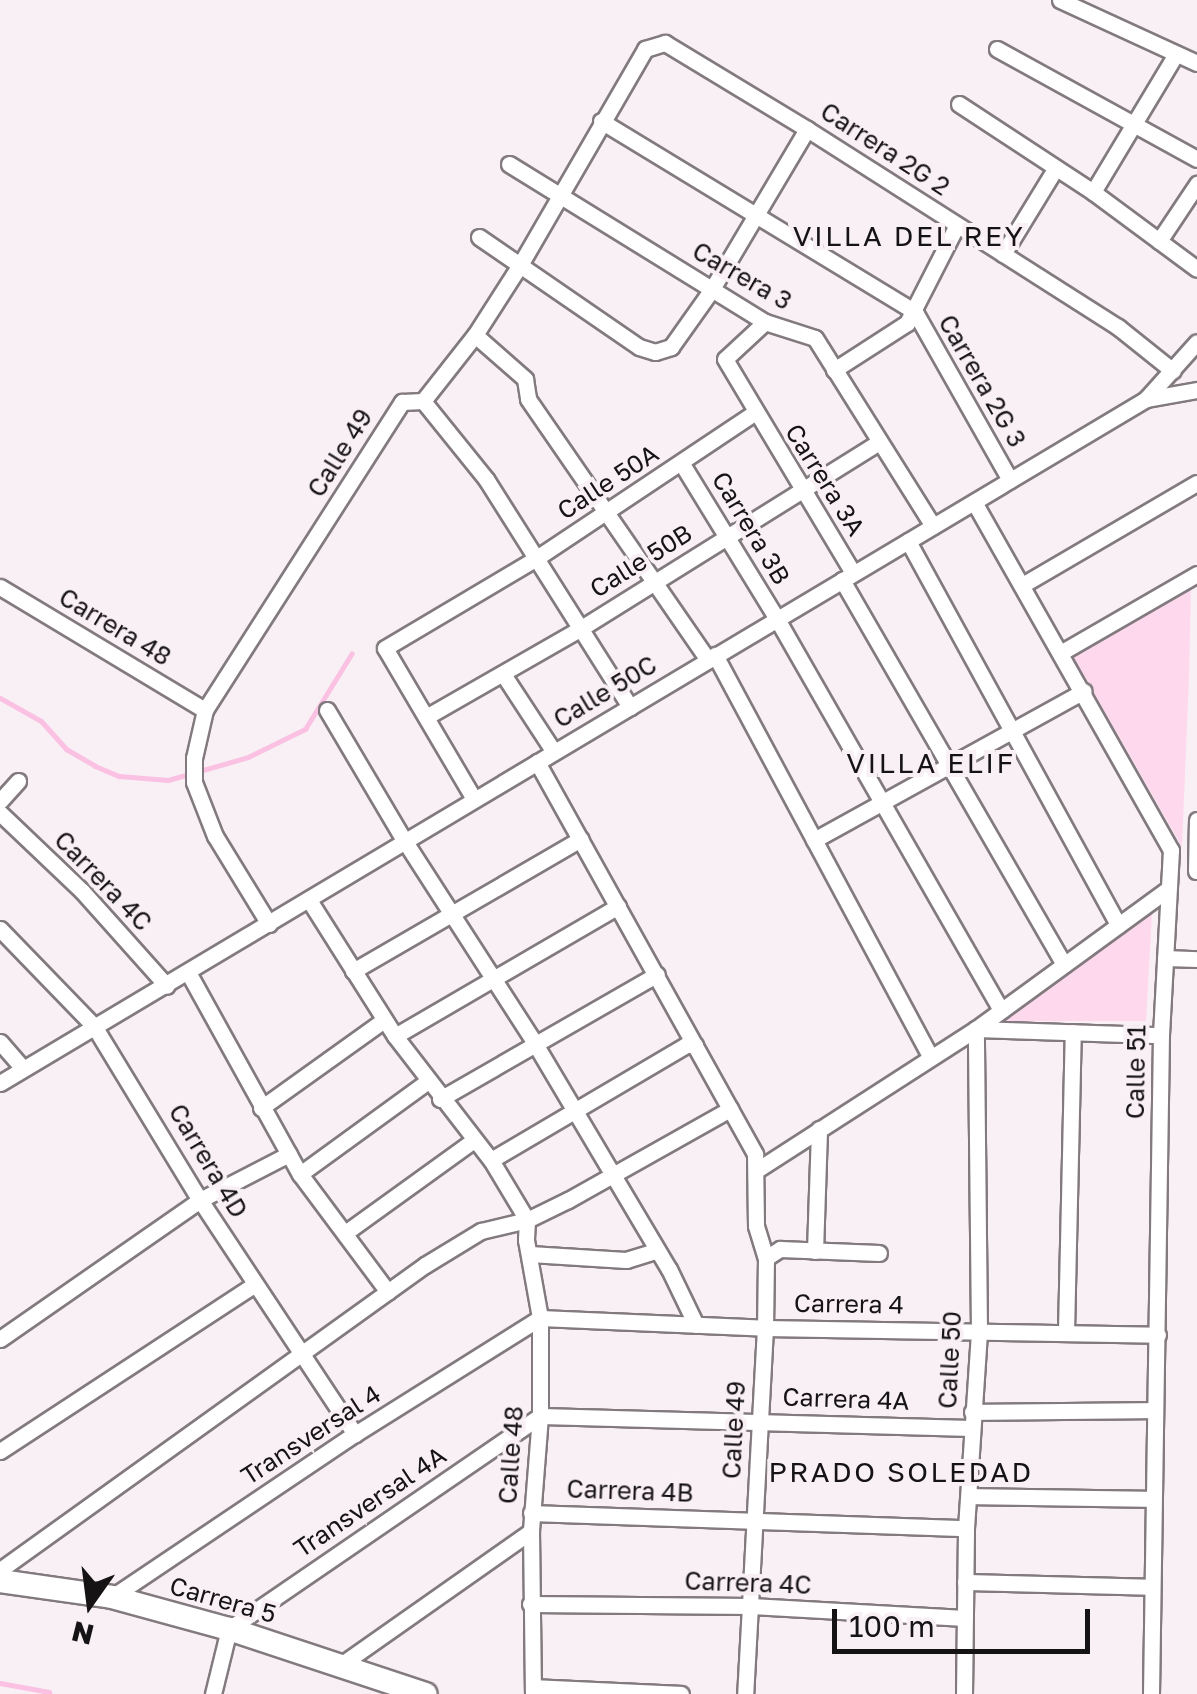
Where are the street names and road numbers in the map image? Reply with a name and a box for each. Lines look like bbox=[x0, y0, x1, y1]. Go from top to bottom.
street label: Carrera 2G 2 bbox=[815, 96, 955, 202]
street label: Carrera 3 bbox=[687, 236, 797, 316]
street label: Carrera 2G 3 bbox=[932, 310, 1032, 452]
street label: Calle 49 bbox=[301, 403, 379, 503]
street label: Carrera 3A bbox=[779, 419, 871, 541]
street label: Calle 50A bbox=[552, 438, 664, 526]
street label: Carrera 3B bbox=[706, 466, 796, 590]
street label: Calle 50B bbox=[585, 518, 697, 604]
street label: Carrera 48 bbox=[54, 582, 176, 672]
street label: Calle 50C bbox=[548, 650, 662, 734]
street label: Carrera 4C bbox=[48, 825, 158, 937]
street label: Calle 51 bbox=[1120, 1025, 1152, 1119]
street label: Carrera 4D bbox=[162, 1099, 254, 1223]
street label: Carrera 4 bbox=[794, 1288, 904, 1320]
street label: Calle 50 bbox=[932, 1310, 968, 1410]
street label: Transversal 4 bbox=[236, 1379, 386, 1491]
street label: Calle 49 bbox=[716, 1380, 752, 1480]
street label: Carrera 4A bbox=[782, 1382, 910, 1416]
street label: Calle 48 bbox=[493, 1405, 529, 1505]
street label: Transversal 4A bbox=[288, 1440, 452, 1564]
street label: Carrera 4B bbox=[566, 1474, 694, 1508]
street label: Carrera 4C bbox=[684, 1566, 812, 1600]
street label: Carrera 5 bbox=[166, 1571, 280, 1629]

